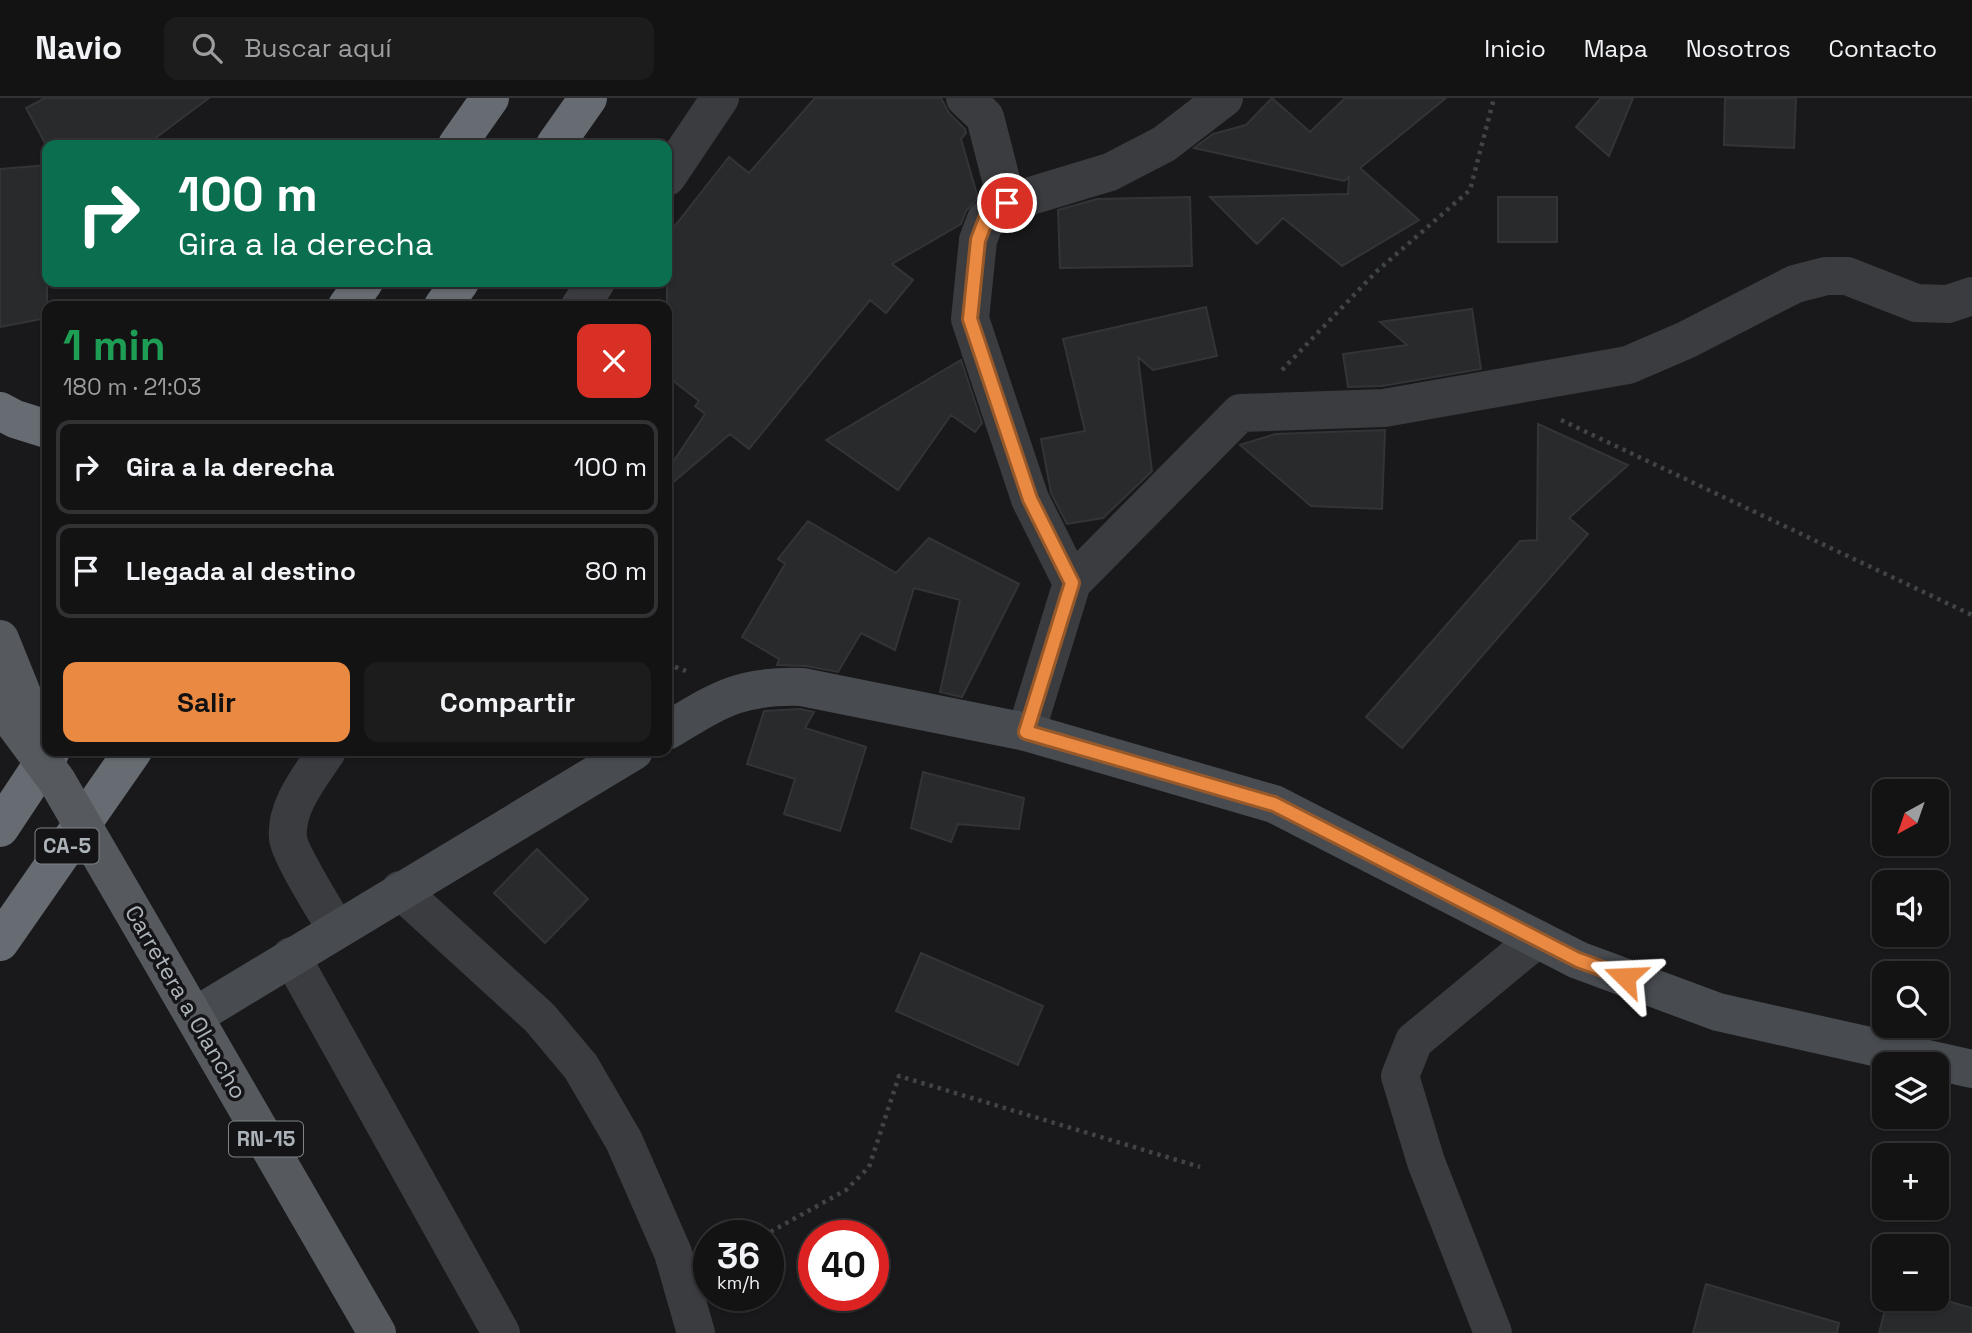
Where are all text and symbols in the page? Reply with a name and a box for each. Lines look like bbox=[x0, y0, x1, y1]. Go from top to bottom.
search box bbox=[164, 17, 654, 80]
text: Navio bbox=[35, 27, 122, 69]
icon: search bbox=[188, 29, 226, 67]
text: Buscar aquí bbox=[244, 31, 392, 65]
text: Inicio bbox=[1484, 33, 1546, 64]
text: Mapa bbox=[1584, 33, 1648, 64]
text: Nosotros bbox=[1686, 33, 1791, 64]
text: Contacto bbox=[1829, 33, 1937, 64]
text: 100 m bbox=[178, 163, 318, 225]
icon: right bbox=[63, 168, 154, 259]
pin bbox=[977, 173, 1037, 233]
icon: arrive bbox=[988, 184, 1026, 222]
text: Gira a la derecha bbox=[178, 224, 433, 264]
text: 1 min bbox=[63, 319, 166, 372]
button: close bbox=[577, 324, 651, 398]
text: 180 m · 21:03 bbox=[63, 372, 201, 402]
icon: right bbox=[67, 448, 105, 486]
text: Gira a la derecha bbox=[126, 450, 335, 484]
text: 100 m bbox=[574, 450, 647, 484]
icon: arrive bbox=[67, 552, 105, 590]
text: Llegada al destino bbox=[126, 554, 356, 588]
text: 80 m bbox=[585, 554, 647, 588]
button: Salir bbox=[63, 662, 350, 742]
button: Compartir bbox=[364, 662, 651, 742]
north arrow bbox=[1872, 779, 1950, 856]
map controls bbox=[1872, 779, 1949, 1311]
road number: CA-5 bbox=[36, 828, 98, 864]
button: sound bbox=[1872, 870, 1949, 947]
street label: Carretera a Olancho bbox=[118, 900, 254, 1104]
position arrow bbox=[1588, 940, 1662, 1014]
button: search bbox=[1872, 961, 1949, 1038]
button: layers bbox=[1872, 1052, 1949, 1129]
road number: RN-15 bbox=[229, 1122, 303, 1156]
button: + bbox=[1872, 1143, 1949, 1220]
speed limit sign: 40 bbox=[798, 1220, 889, 1311]
text: 36 bbox=[717, 1234, 760, 1278]
button: − bbox=[1872, 1234, 1949, 1311]
text: km/h bbox=[717, 1271, 760, 1294]

